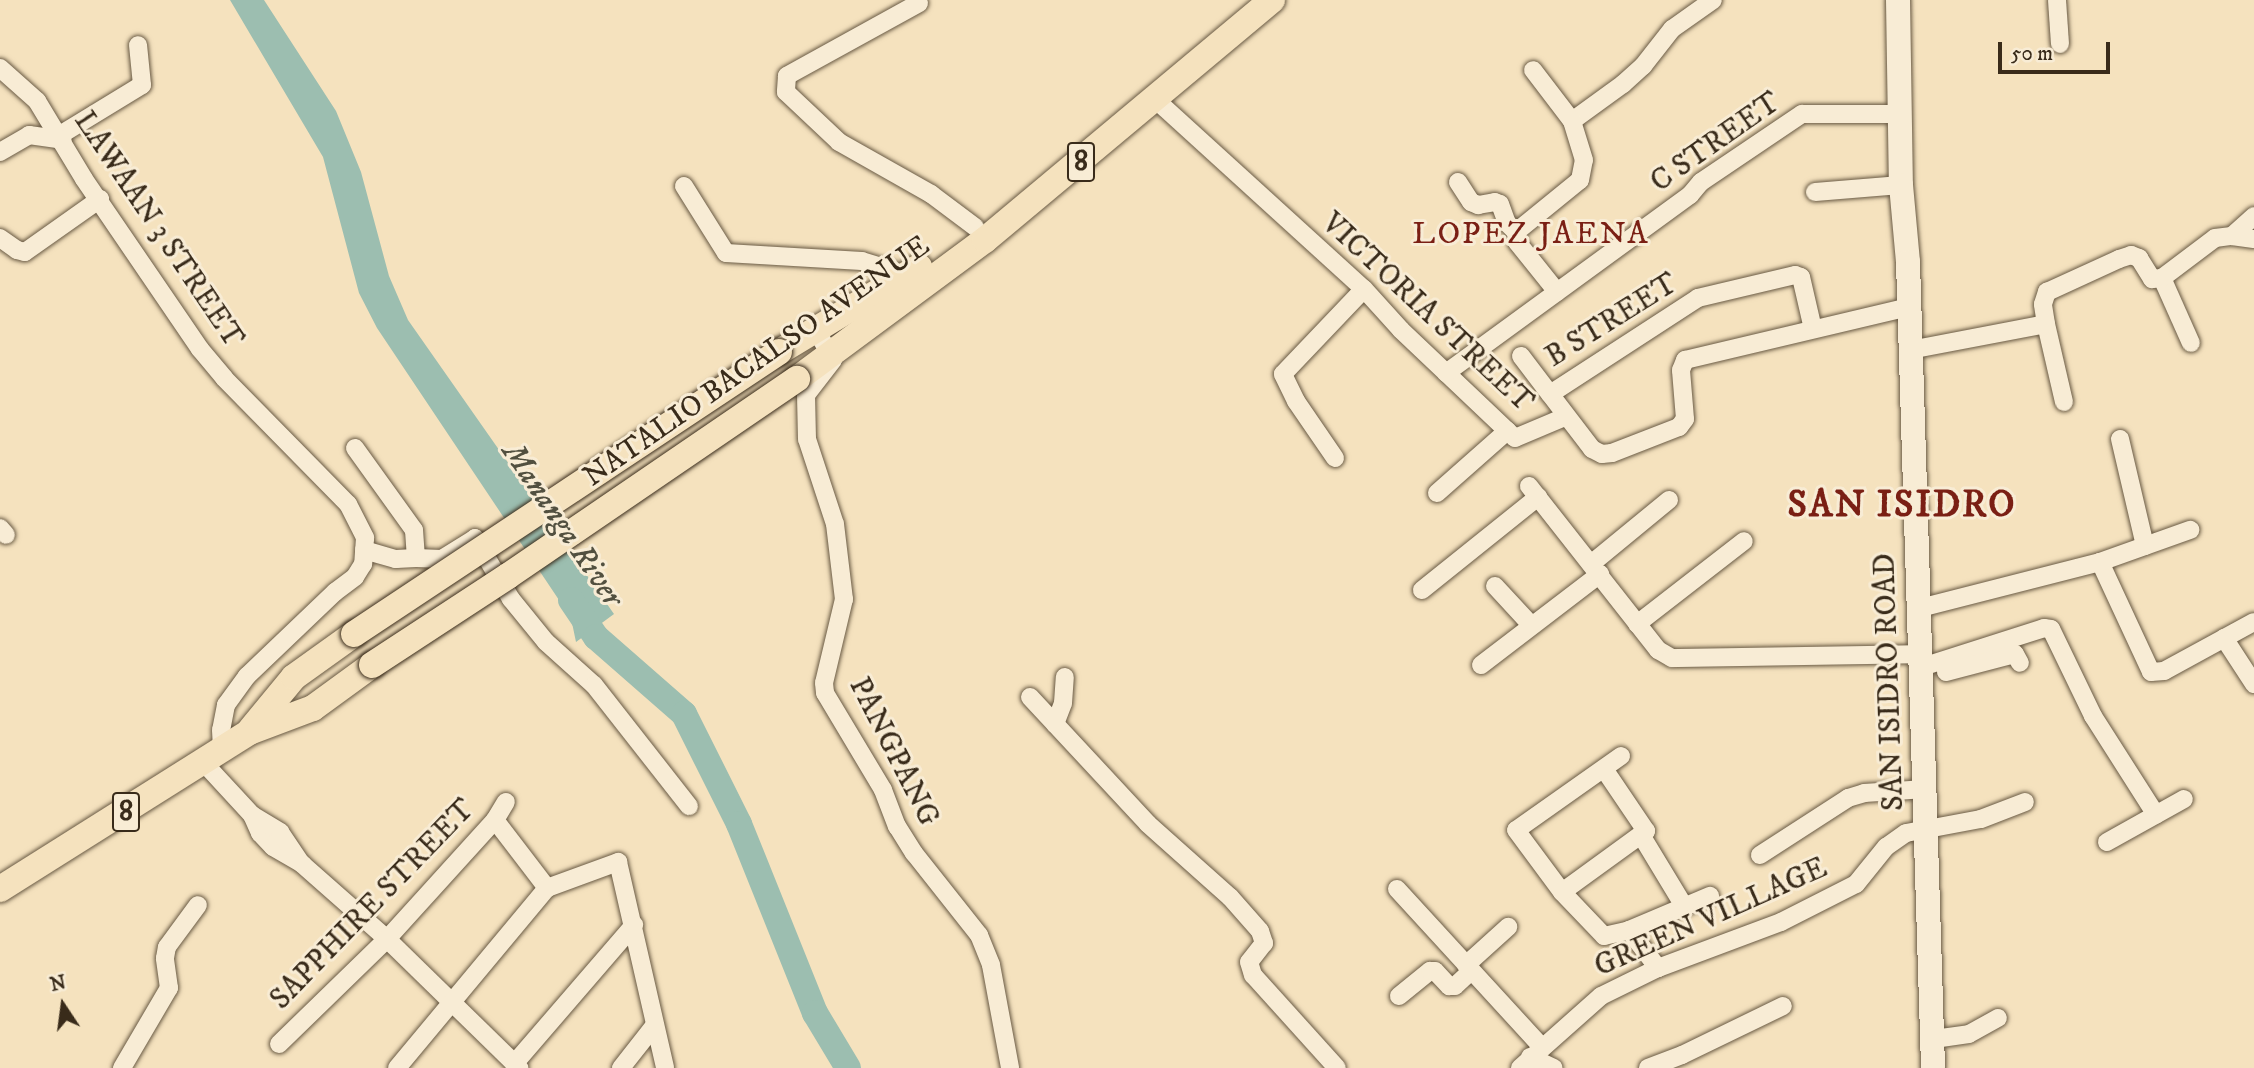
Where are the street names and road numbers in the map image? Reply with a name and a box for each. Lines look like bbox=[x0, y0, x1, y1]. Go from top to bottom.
street label: C STREET bbox=[1644, 85, 1788, 201]
street label: LAWAAN 3 STREET bbox=[66, 105, 250, 355]
road number: 8 bbox=[1065, 138, 1097, 186]
street label: VICTORIA STREET bbox=[1314, 206, 1540, 420]
street label: NATALIO BACALSO AVENUE bbox=[577, 228, 937, 496]
street label: B STREET bbox=[1539, 266, 1685, 376]
street label: SAN ISIDRO ROAD bbox=[1868, 552, 1912, 812]
street label: PANGPANG bbox=[840, 672, 946, 832]
road number: 8 bbox=[110, 788, 142, 836]
street label: SAPPHIRE STREET bbox=[263, 792, 483, 1018]
street label: GREEN VILLAGE bbox=[1589, 851, 1833, 985]

